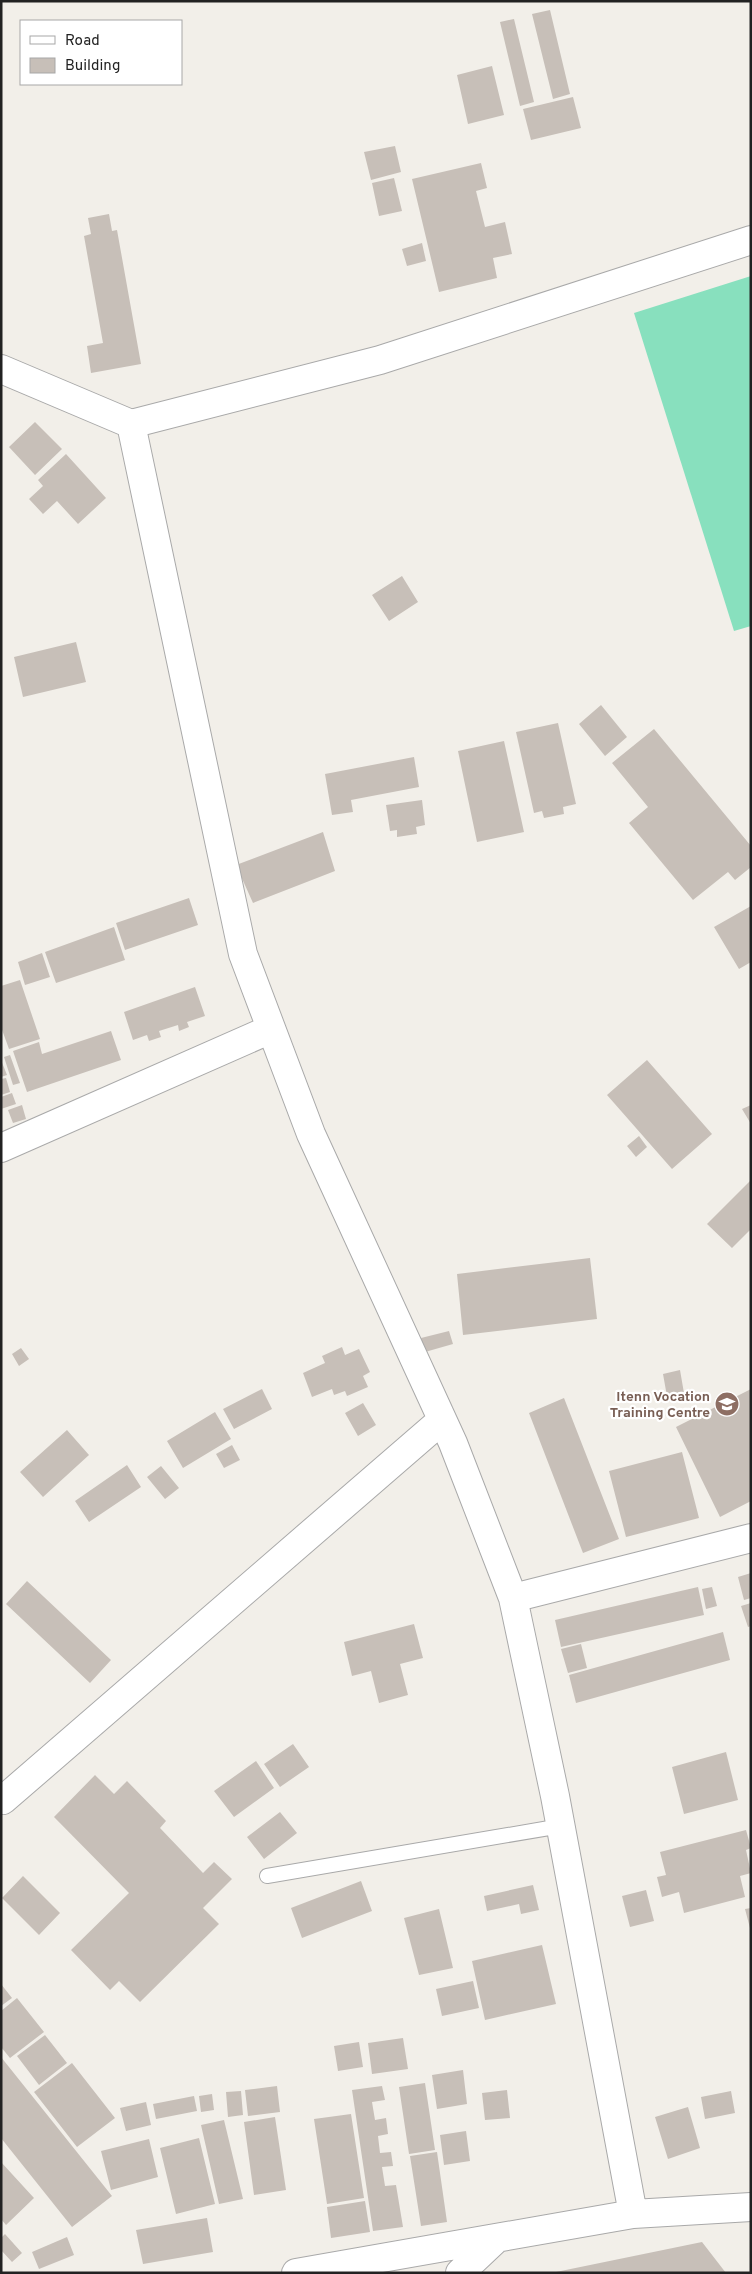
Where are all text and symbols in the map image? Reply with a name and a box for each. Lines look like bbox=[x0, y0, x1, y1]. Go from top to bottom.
legend bbox=[20, 20, 182, 85]
text: Road bbox=[65, 32, 100, 51]
text: Building bbox=[65, 57, 120, 76]
place label: Itenn Vocation Training Centre bbox=[610, 1389, 710, 1422]
school or university icon: Itenn Vocation Training Centre bbox=[714, 1391, 740, 1417]

